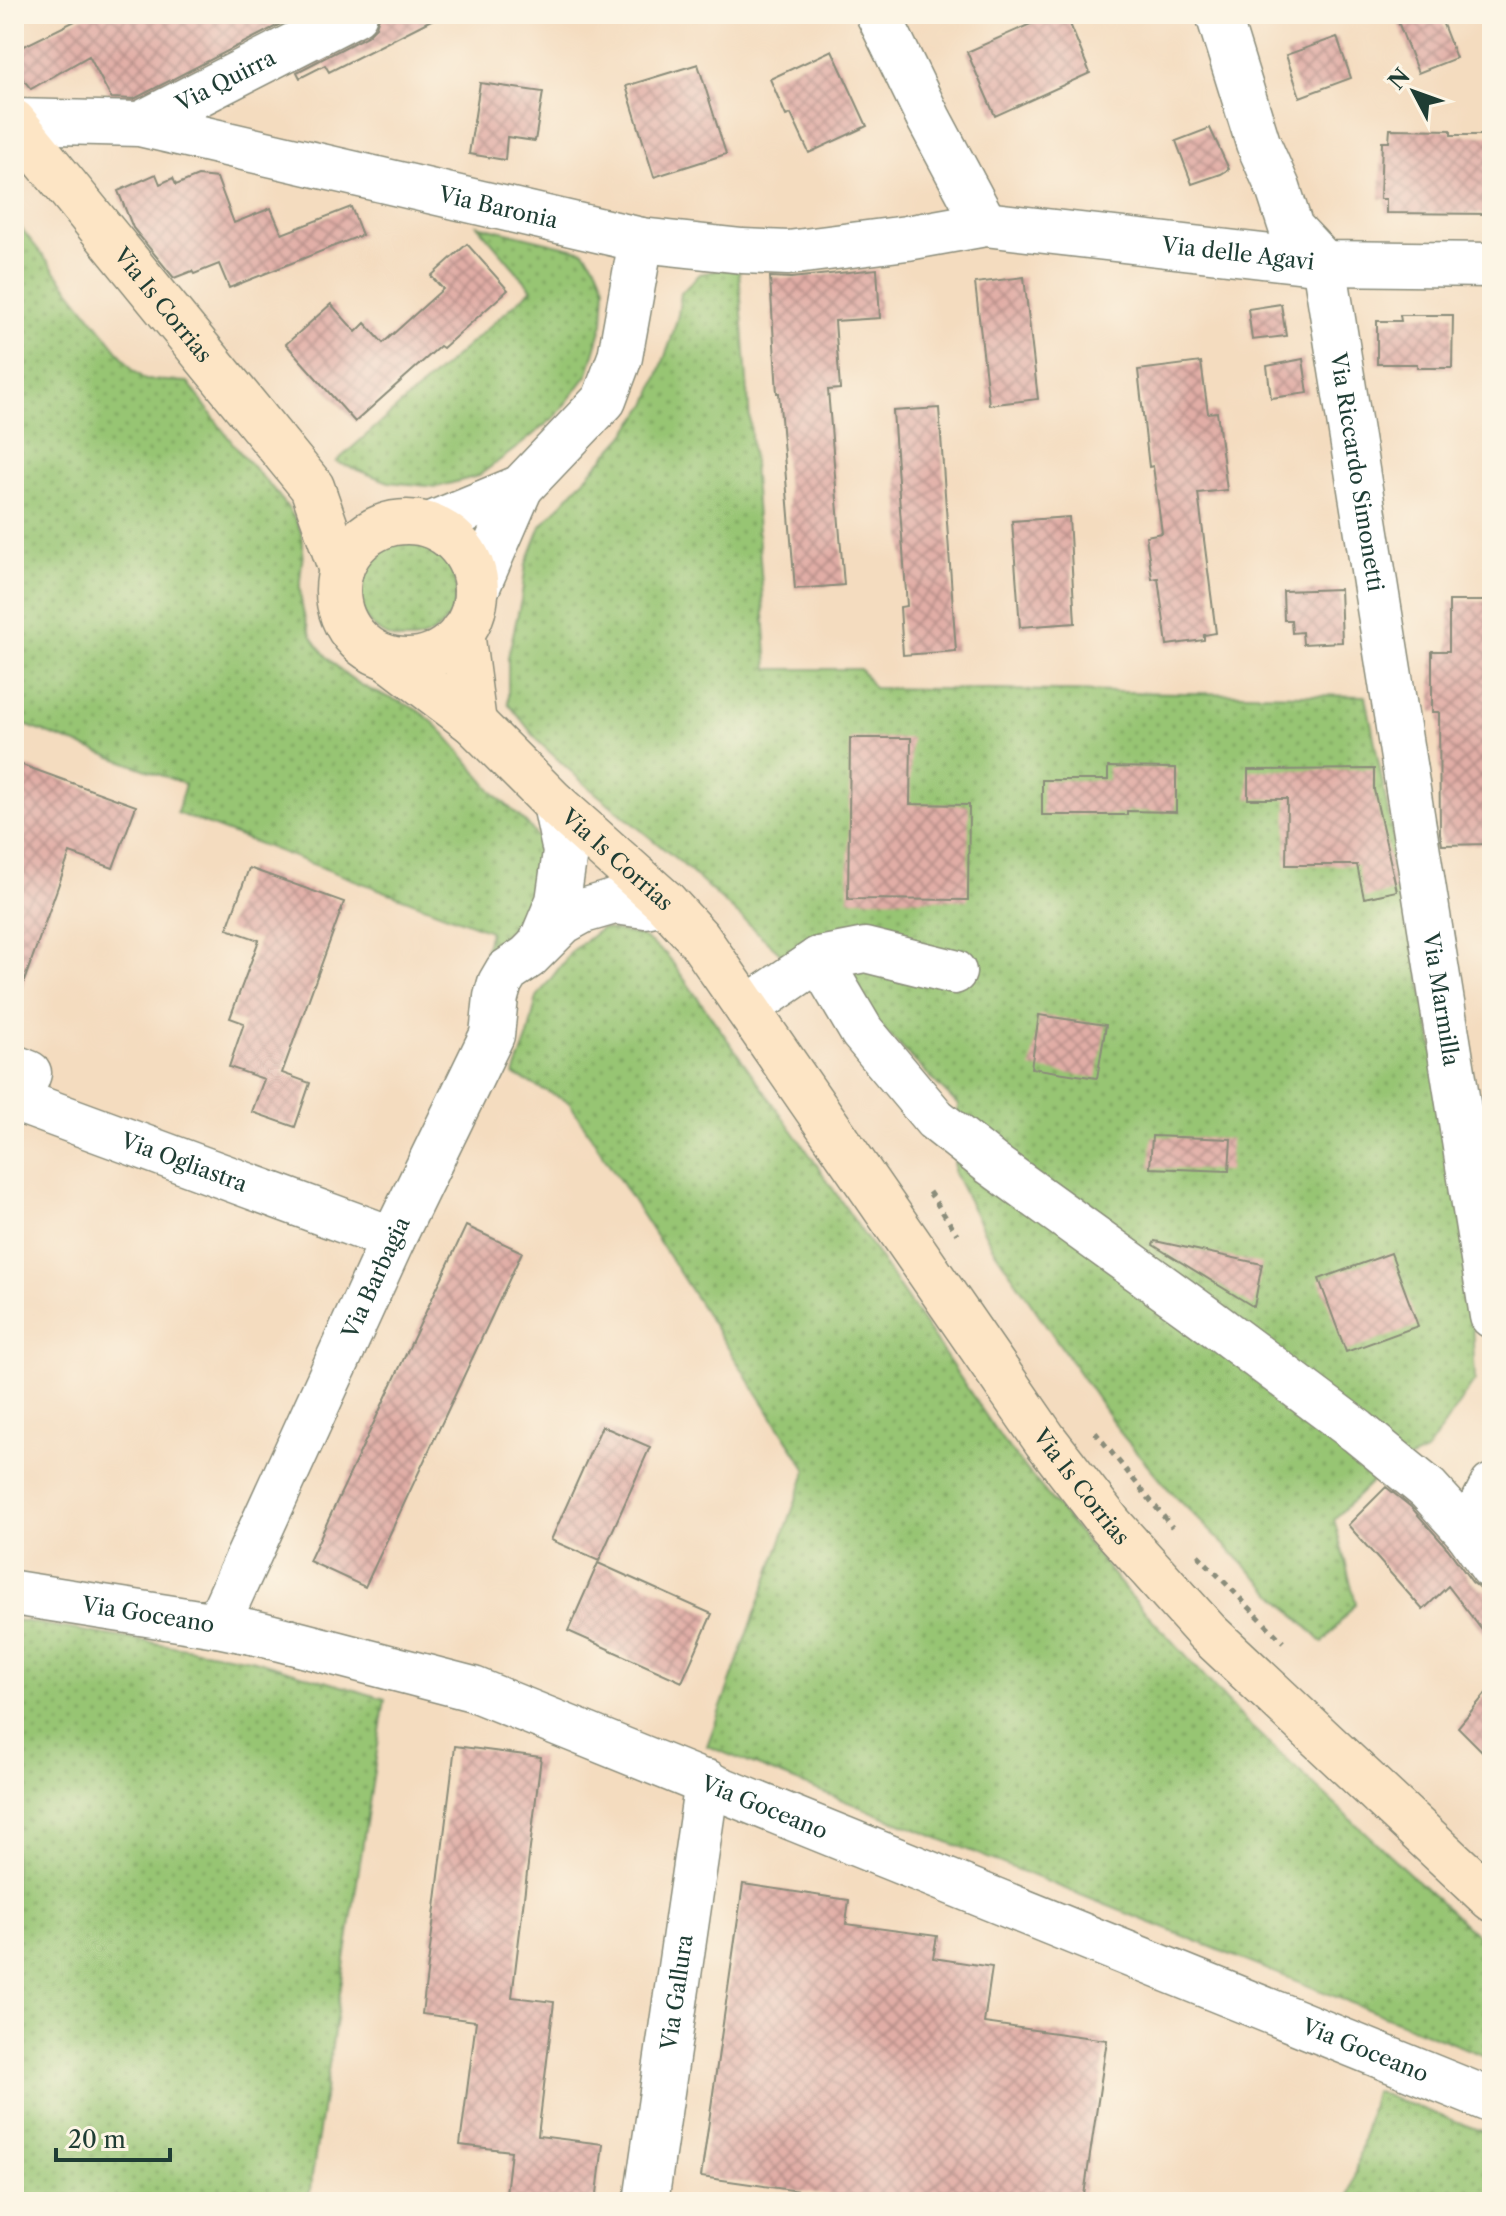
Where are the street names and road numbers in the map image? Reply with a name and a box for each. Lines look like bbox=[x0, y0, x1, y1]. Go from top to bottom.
street label: Via Quirra bbox=[170, 43, 280, 117]
street label: Via Baronia bbox=[435, 180, 561, 234]
street label: Via delle Agavi bbox=[1160, 231, 1316, 275]
street label: Via Is Corrias bbox=[108, 241, 218, 368]
street label: Via Riccardo Simonetti bbox=[1325, 350, 1390, 593]
street label: Via Is Corrias bbox=[555, 802, 679, 916]
street label: Via Marmilla bbox=[1417, 930, 1465, 1068]
street label: Via Ogliastra bbox=[116, 1126, 251, 1198]
street label: Via Barbagia bbox=[336, 1212, 415, 1343]
street label: Via Is Corrias bbox=[1027, 1422, 1136, 1550]
street label: Via Goceano bbox=[79, 1590, 217, 1638]
street label: Via Goceano bbox=[697, 1769, 832, 1845]
street label: Via Gallura bbox=[655, 1932, 698, 2053]
street label: Via Goceano bbox=[1297, 2012, 1432, 2087]

